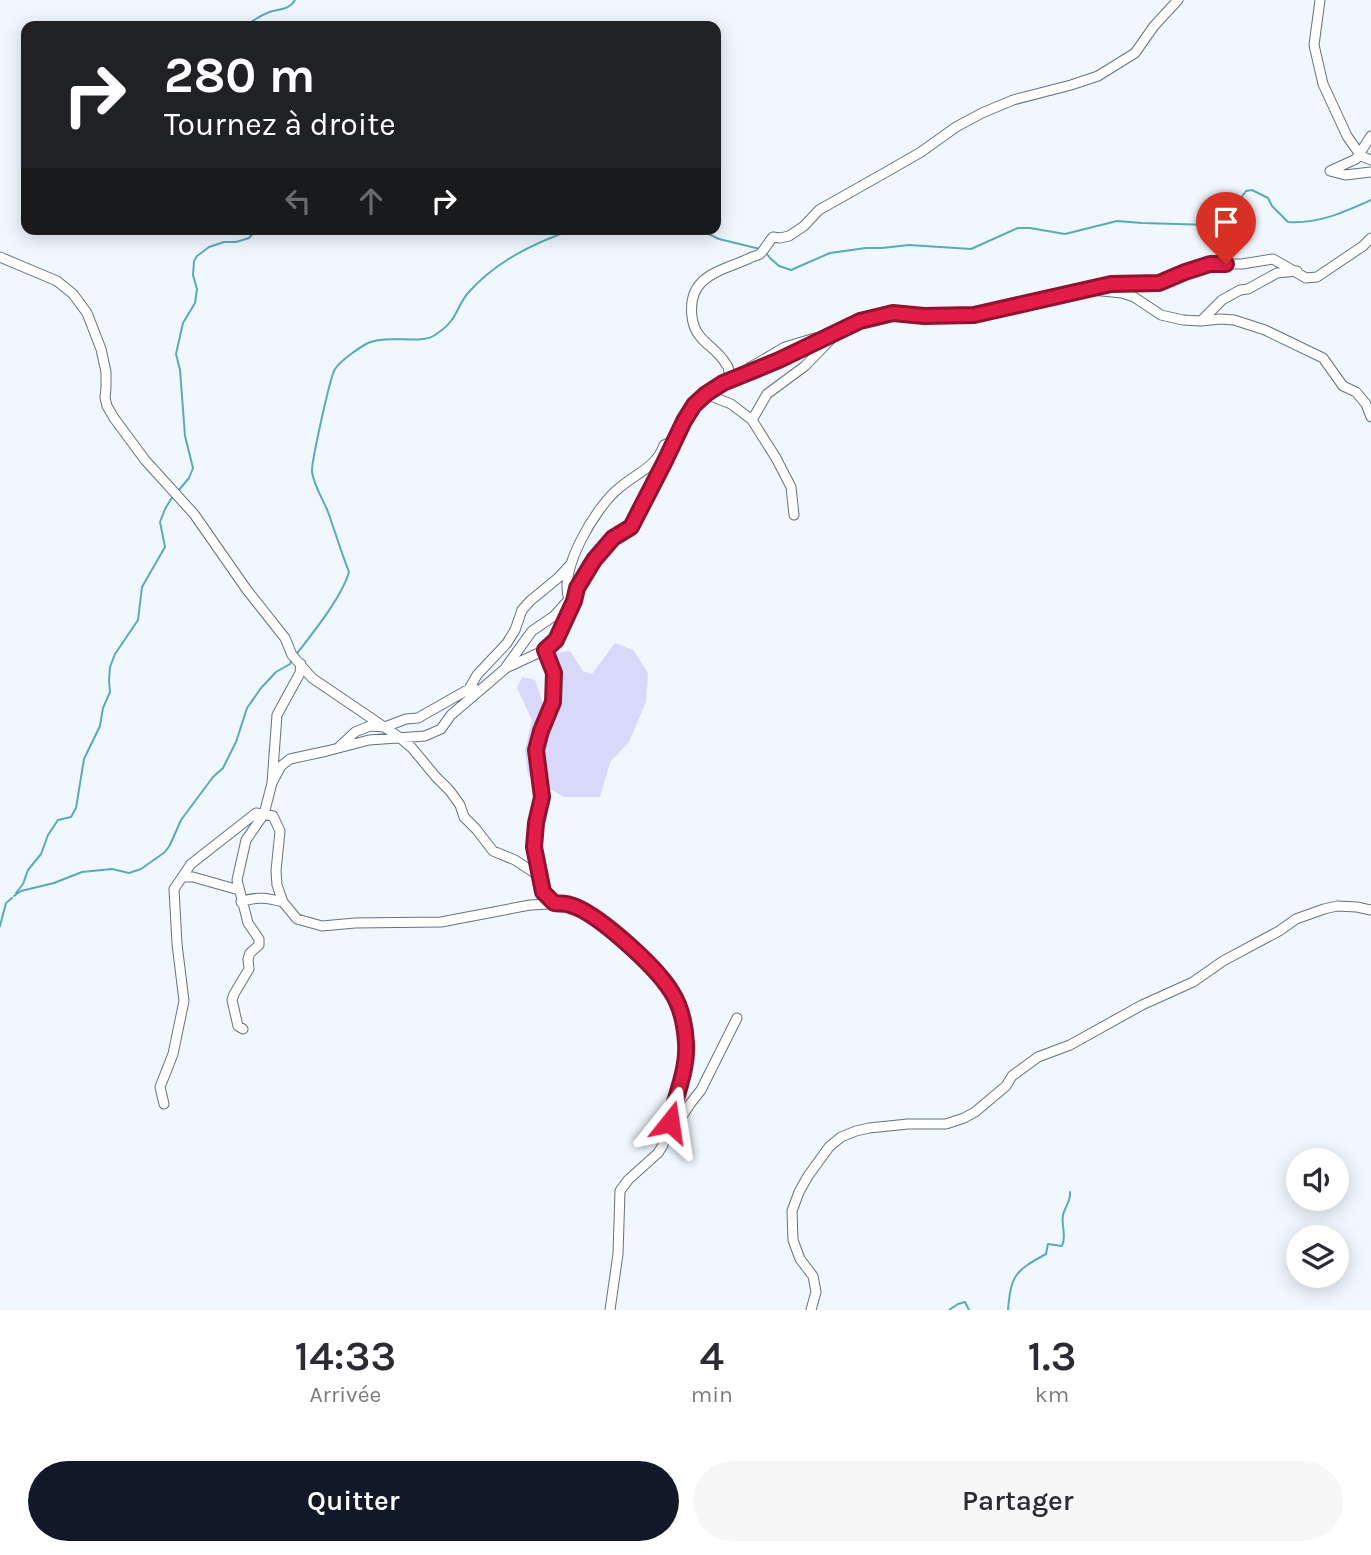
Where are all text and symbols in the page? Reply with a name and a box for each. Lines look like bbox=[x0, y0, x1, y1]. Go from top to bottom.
text: 280 m bbox=[164, 47, 315, 104]
icon: right bbox=[49, 49, 140, 140]
text: Tournez à droite bbox=[164, 106, 396, 143]
icon: left bbox=[279, 182, 317, 220]
icon: ahead bbox=[352, 182, 390, 220]
icon: right bbox=[425, 182, 463, 220]
pin bbox=[1196, 192, 1256, 264]
icon: arrive bbox=[1207, 203, 1245, 241]
position arrow bbox=[633, 1085, 707, 1159]
map controls bbox=[1286, 1148, 1349, 1288]
button: sound bbox=[1286, 1148, 1349, 1211]
button: layers bbox=[1286, 1225, 1349, 1288]
text: 14:33 bbox=[295, 1331, 396, 1381]
text: 4 bbox=[700, 1331, 724, 1381]
text: 1.3 bbox=[1027, 1331, 1077, 1381]
text: Arrivée bbox=[309, 1381, 381, 1408]
text: min bbox=[691, 1381, 733, 1408]
text: km bbox=[1035, 1381, 1069, 1408]
button: Quitter bbox=[28, 1461, 679, 1541]
button: Partager bbox=[693, 1461, 1343, 1541]

